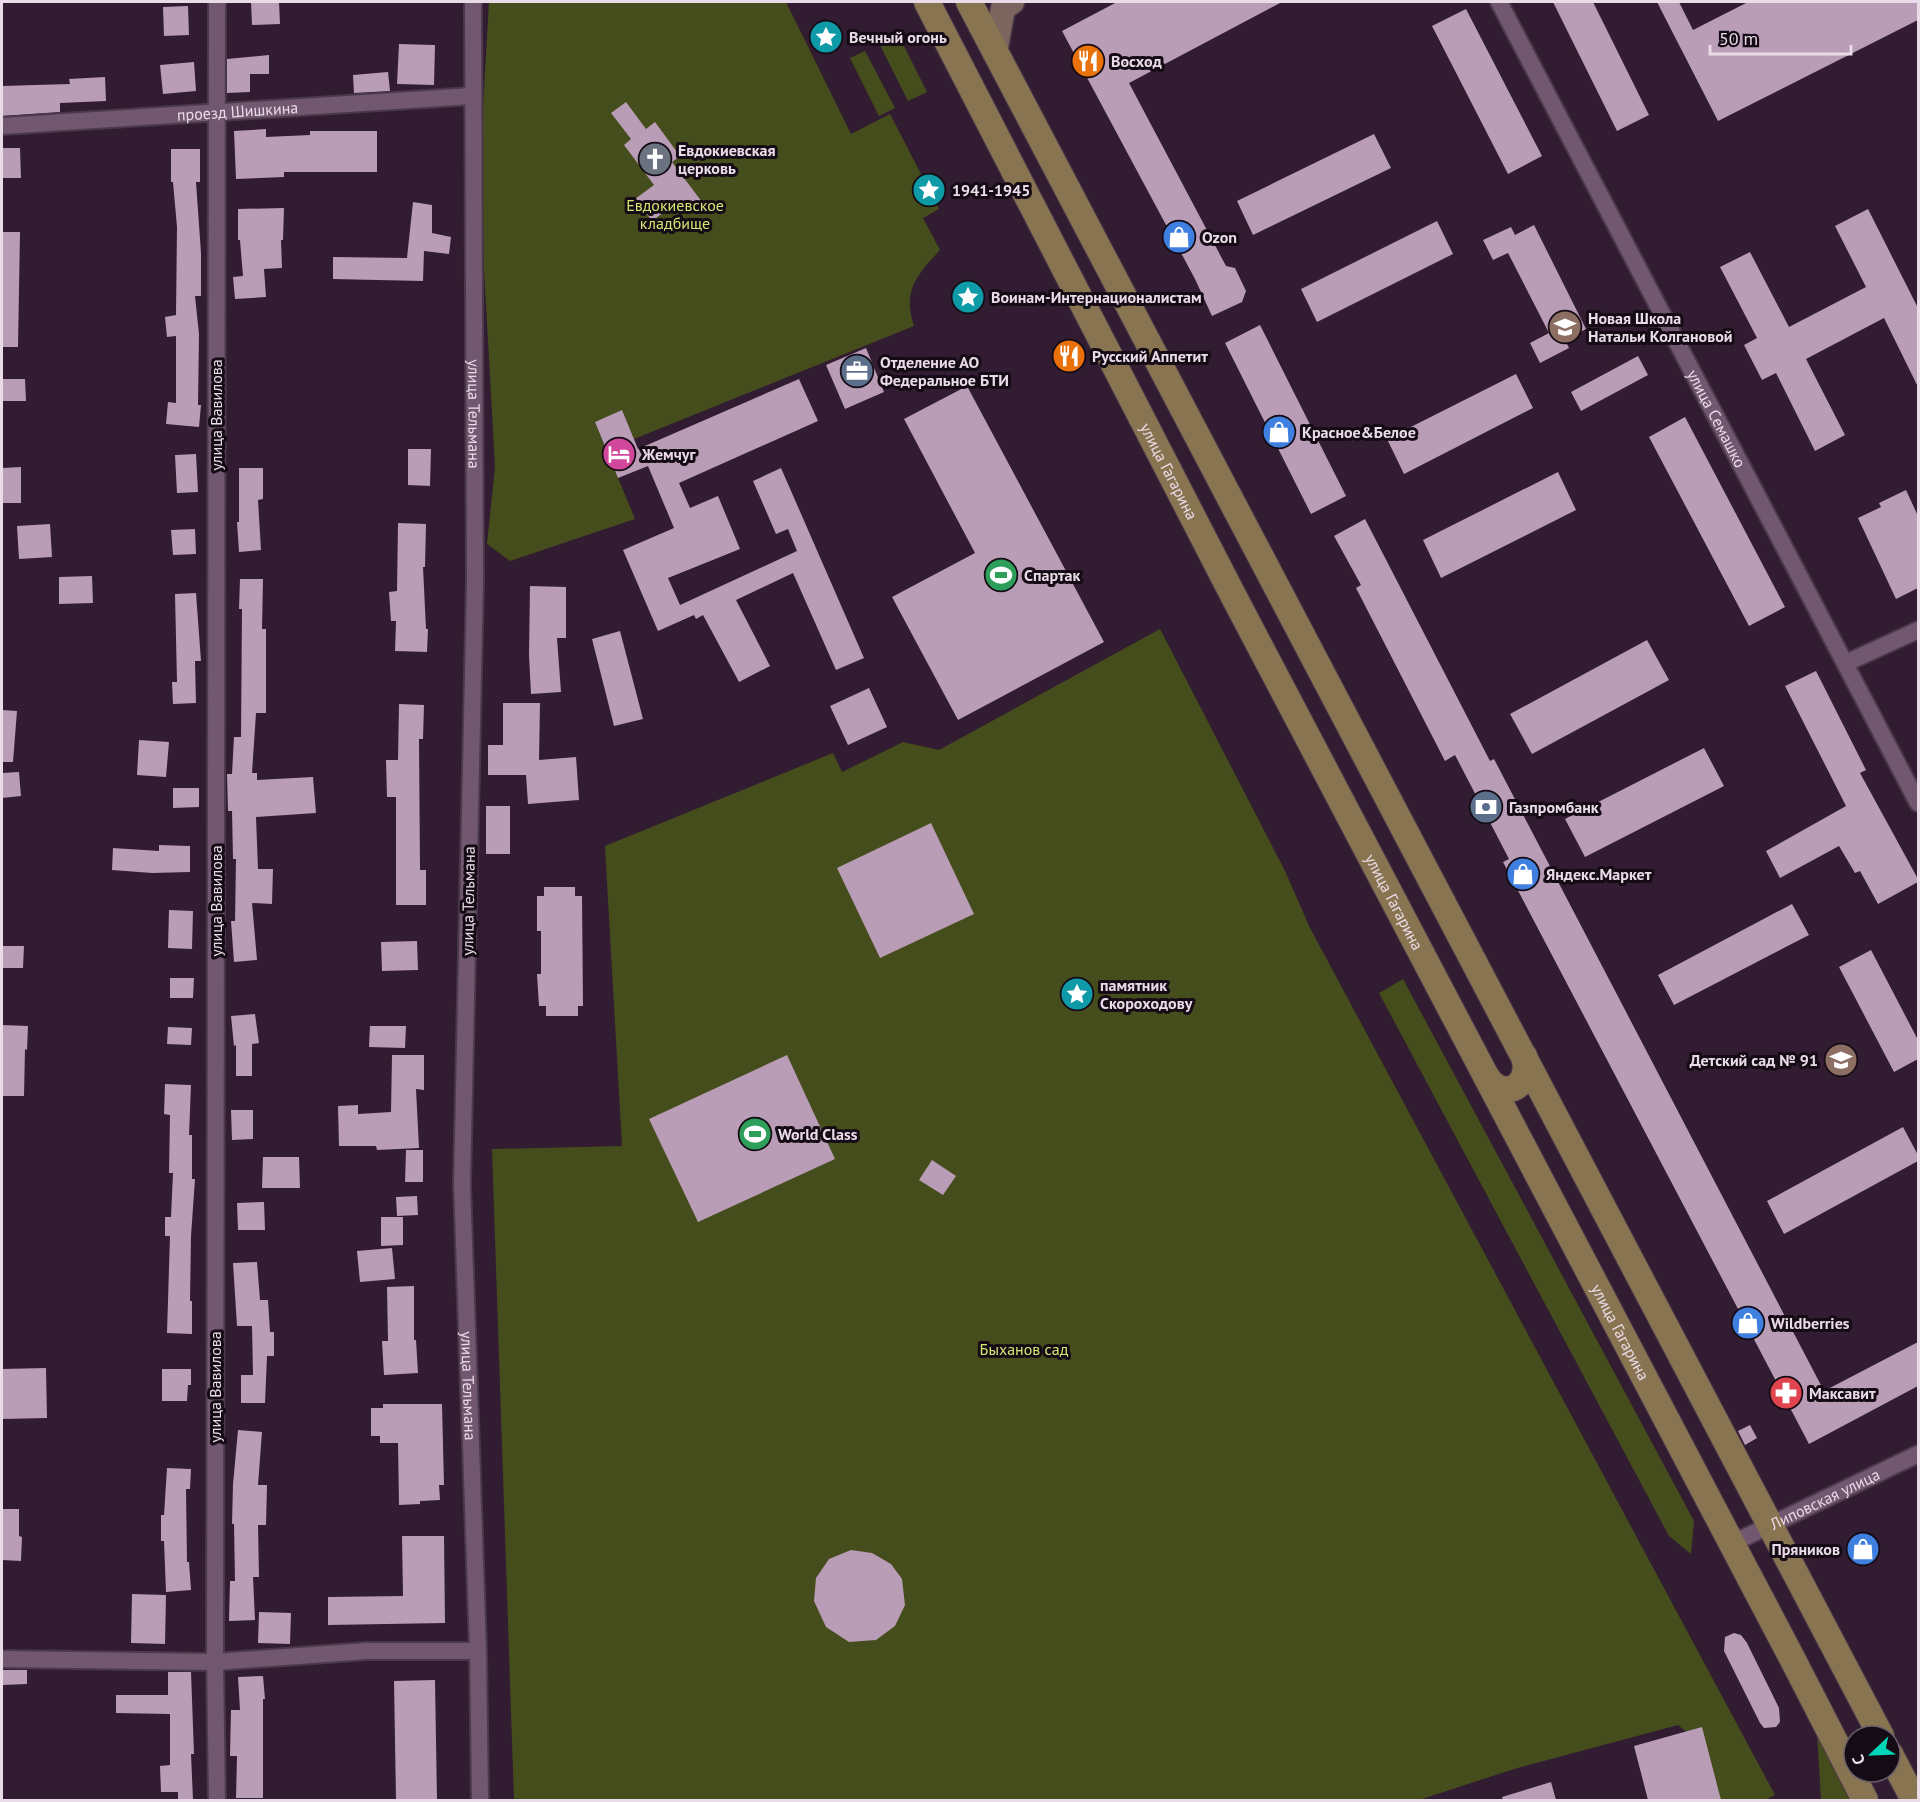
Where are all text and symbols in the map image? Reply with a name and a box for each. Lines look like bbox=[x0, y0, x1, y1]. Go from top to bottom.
scale bar bbox=[1710, 18, 1851, 56]
place icon: Вечный огонь bbox=[808, 19, 844, 55]
place label: Вечный огонь bbox=[849, 27, 947, 47]
text: 50 m bbox=[1719, 27, 1758, 50]
restaurant icon: Восход bbox=[1070, 43, 1106, 79]
place label: Восход bbox=[1111, 51, 1162, 71]
street label: проезд Шишкина bbox=[176, 97, 299, 125]
place label: Евдокиевская церковь bbox=[678, 140, 776, 178]
church icon: Евдокиевская церковь bbox=[637, 141, 673, 177]
place icon: 1941-1945 bbox=[911, 172, 947, 208]
place label: 1941-1945 bbox=[952, 180, 1030, 200]
park label: Евдокиевское кладбище bbox=[626, 195, 724, 233]
shop icon: Ozon bbox=[1161, 219, 1197, 255]
place label: Ozon bbox=[1202, 227, 1237, 247]
place icon: Воинам-Интернационалистам bbox=[950, 279, 986, 315]
place label: Воинам-Интернационалистам bbox=[991, 287, 1202, 307]
place label: Новая Школа Натальи Колгановой bbox=[1588, 308, 1733, 346]
school or university icon: Новая Школа Натальи Колгановой bbox=[1547, 309, 1583, 345]
restaurant icon: Русский Аппетит bbox=[1051, 338, 1087, 374]
place label: Русский Аппетит bbox=[1092, 346, 1208, 366]
place label: Отделение АО Федеральное БТИ bbox=[880, 352, 1009, 390]
office icon: Отделение АО Федеральное БТИ bbox=[839, 353, 875, 389]
street label: улица Вавилова bbox=[206, 359, 226, 471]
street label: улица Тельмана bbox=[464, 359, 485, 469]
street label: улица Семашко bbox=[1683, 366, 1751, 471]
shop icon: Красное&Белое bbox=[1261, 414, 1297, 450]
street label: улица Гагарина bbox=[1136, 419, 1202, 523]
place label: Красное&Белое bbox=[1302, 422, 1416, 442]
hotel icon: Жемчуг bbox=[601, 436, 637, 472]
place label: Жемчуг bbox=[641, 444, 696, 464]
sports icon: Спартак bbox=[983, 557, 1019, 593]
place label: Спартак bbox=[1024, 565, 1081, 585]
bank icon: Газпромбанк bbox=[1468, 789, 1504, 825]
place label: Газпромбанк bbox=[1509, 797, 1599, 817]
street label: улица Вавилова bbox=[206, 845, 226, 957]
street label: улица Тельмана bbox=[457, 846, 479, 956]
street label: улица Гагарина bbox=[1361, 850, 1428, 954]
shop icon: Яндекс.Маркет bbox=[1505, 856, 1541, 892]
place label: Яндекс.Маркет bbox=[1546, 864, 1652, 884]
place label: памятник Скороходову bbox=[1100, 975, 1193, 1013]
place icon: памятник Скороходову bbox=[1059, 976, 1095, 1012]
school or university icon: Детский сад № 91 bbox=[1823, 1042, 1859, 1078]
place label: Детский сад № 91 bbox=[1690, 1050, 1818, 1070]
sports icon: World Class bbox=[737, 1116, 773, 1152]
place label: World Class bbox=[778, 1124, 858, 1144]
street label: улица Гагарина bbox=[1587, 1280, 1654, 1384]
shop icon: Wildberries bbox=[1730, 1305, 1766, 1341]
place label: Wildberries bbox=[1771, 1313, 1850, 1333]
street label: улица Вавилова bbox=[205, 1331, 225, 1443]
street label: улица Тельмана bbox=[457, 1331, 481, 1441]
park label: Быханов сад bbox=[980, 1339, 1069, 1359]
pharmacy icon: Максавит bbox=[1768, 1375, 1804, 1411]
place label: Максавит bbox=[1809, 1383, 1876, 1403]
street label: Липовская улица bbox=[1766, 1464, 1883, 1534]
shop icon: Пряников bbox=[1845, 1531, 1881, 1567]
place label: Пряников bbox=[1771, 1539, 1840, 1559]
north arrow bbox=[1842, 1724, 1902, 1784]
text: С bbox=[1847, 1752, 1869, 1768]

